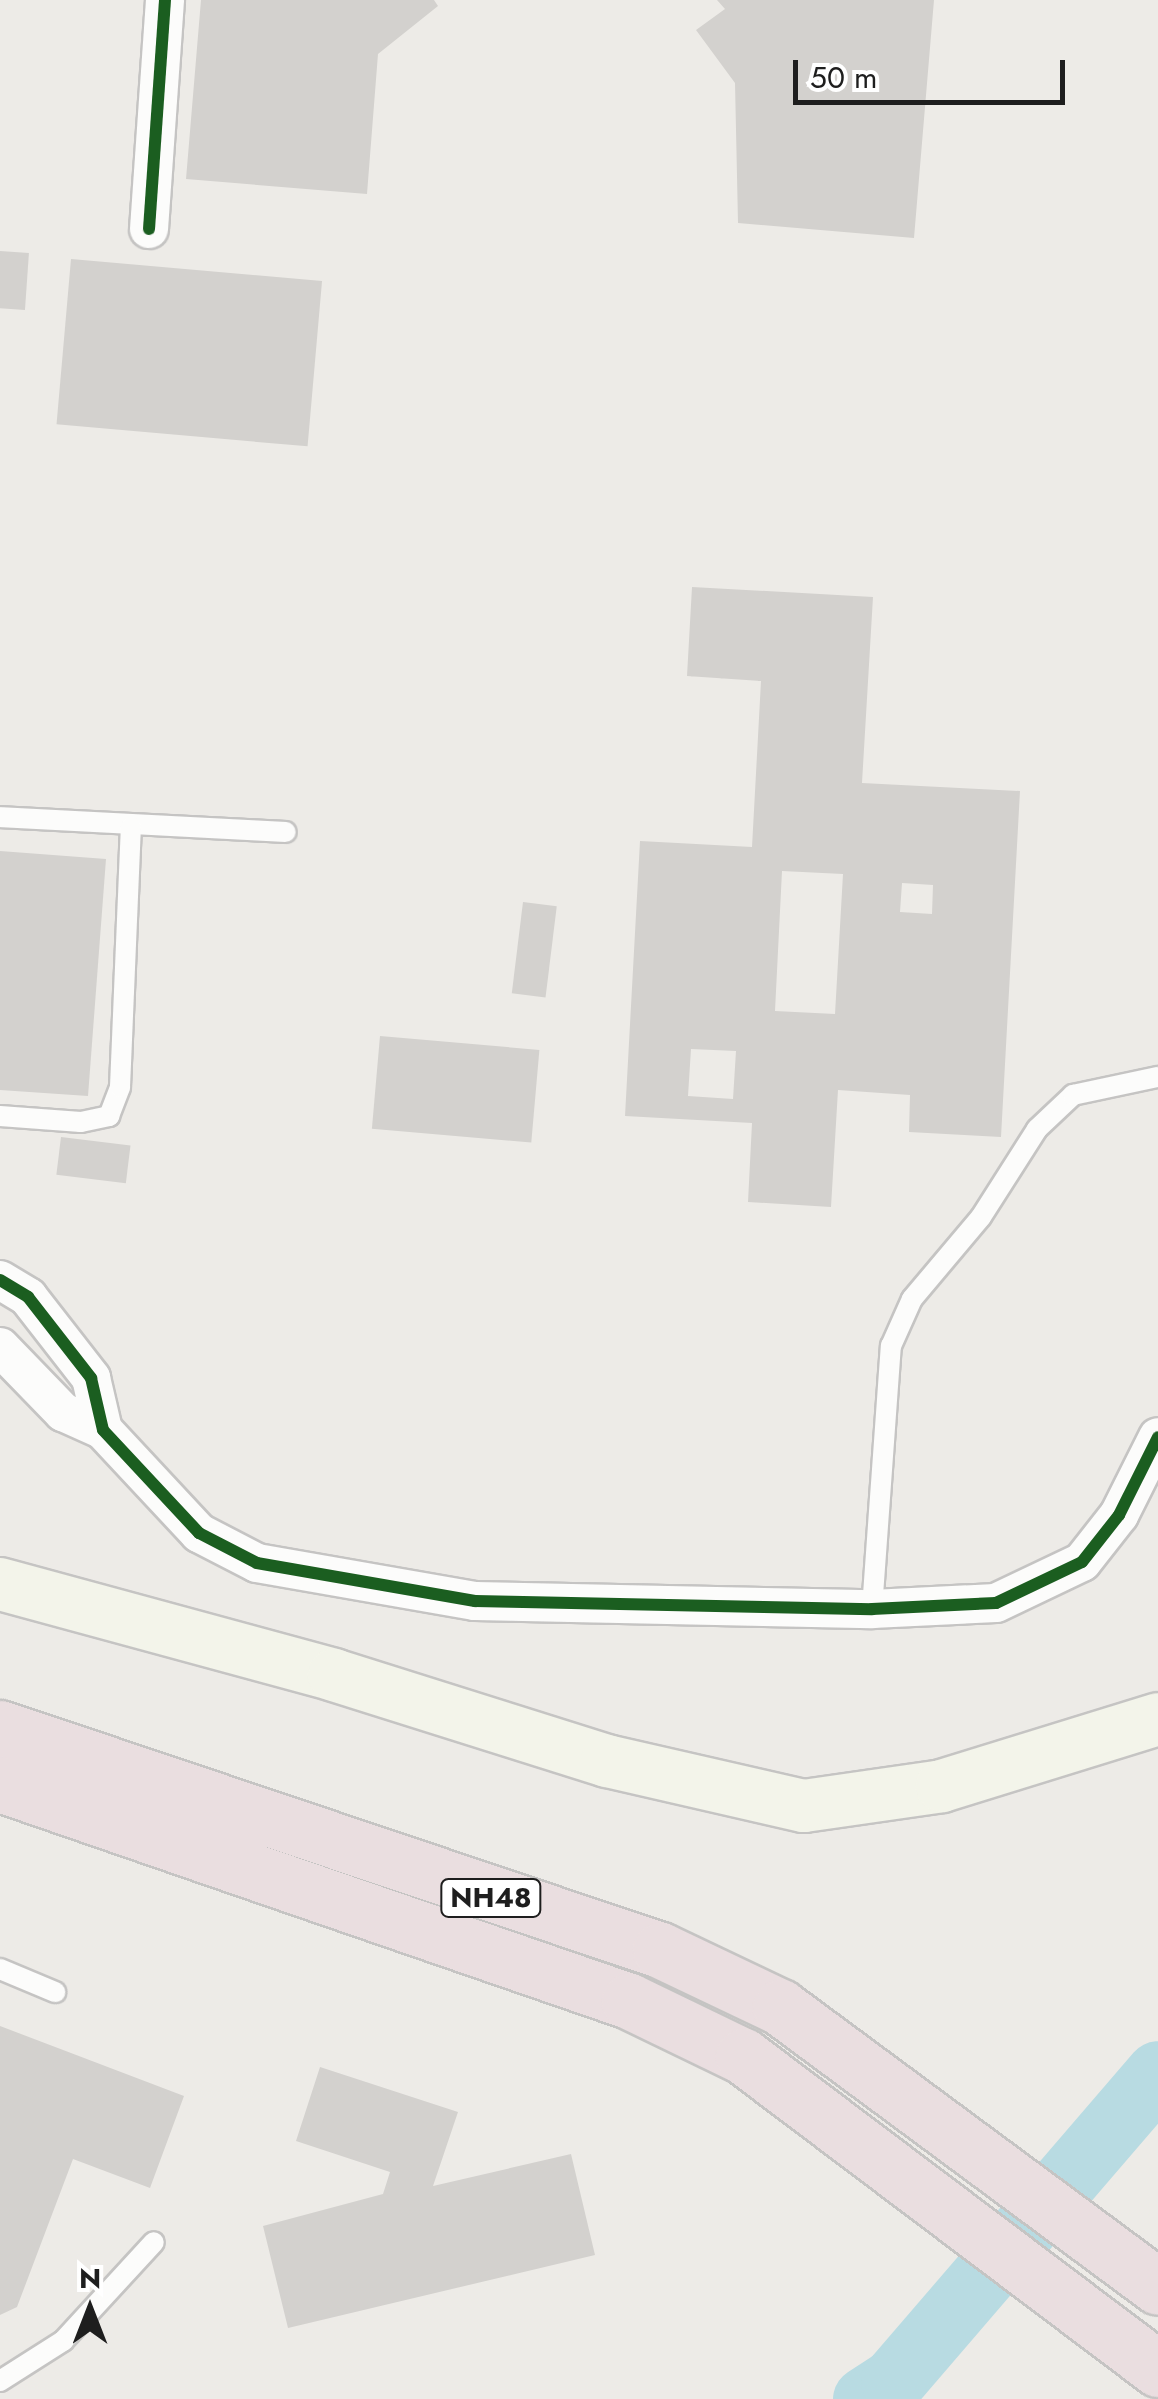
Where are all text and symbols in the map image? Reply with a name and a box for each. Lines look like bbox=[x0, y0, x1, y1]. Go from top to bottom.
scale bar bbox=[798, 40, 1070, 102]
text: 50 m bbox=[810, 56, 877, 99]
road number: NH48 bbox=[438, 1875, 544, 1921]
text: N bbox=[79, 2258, 101, 2299]
north arrow bbox=[40, 2259, 140, 2359]

